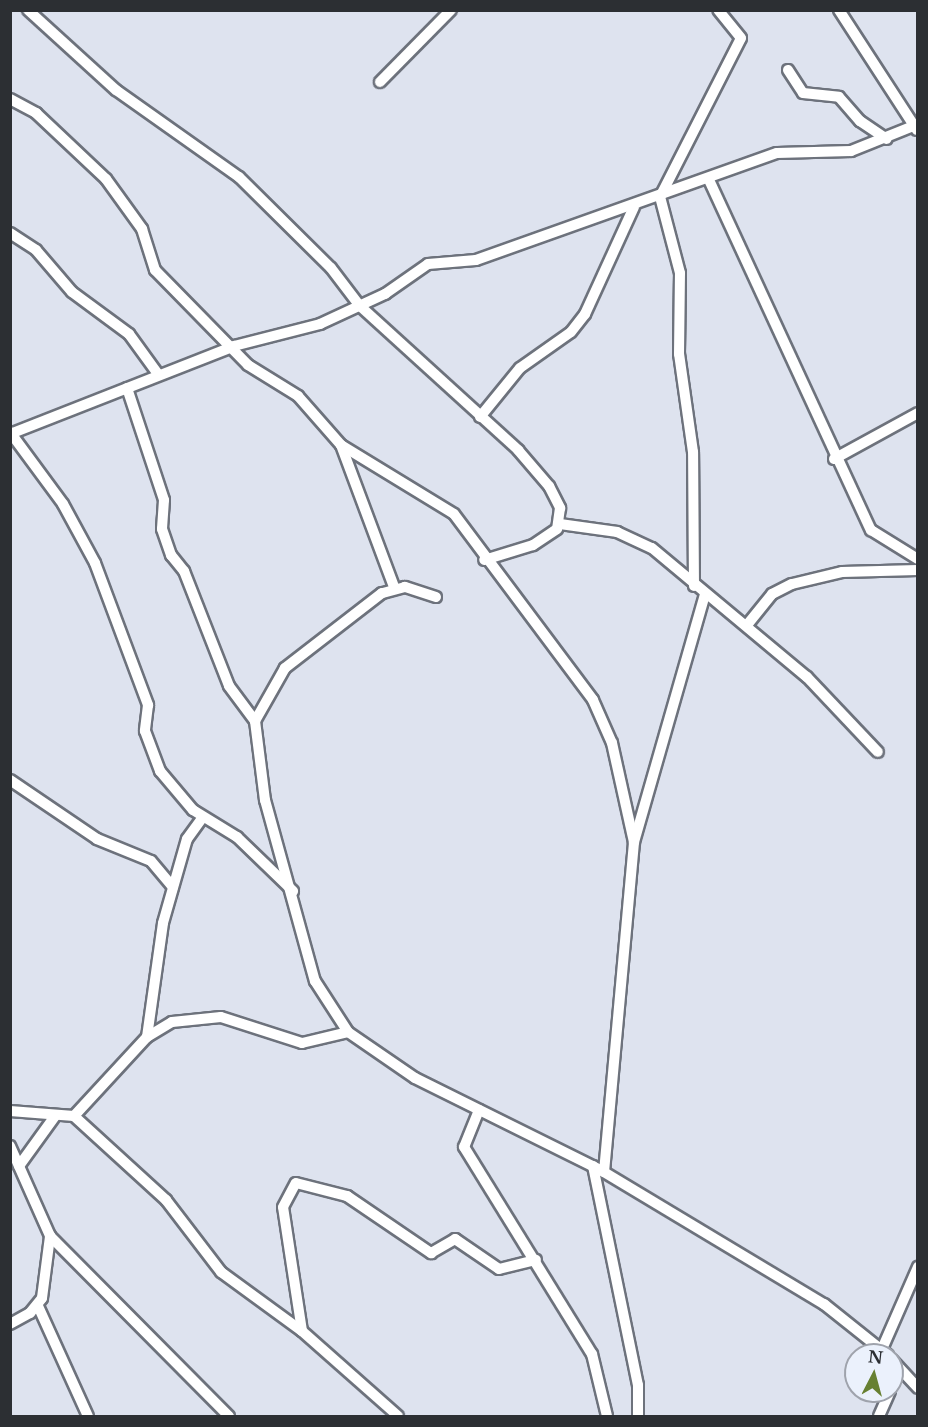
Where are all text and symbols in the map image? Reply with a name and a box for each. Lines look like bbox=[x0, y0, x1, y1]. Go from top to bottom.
north arrow bbox=[844, 1343, 904, 1403]
text: N bbox=[867, 1346, 884, 1368]

